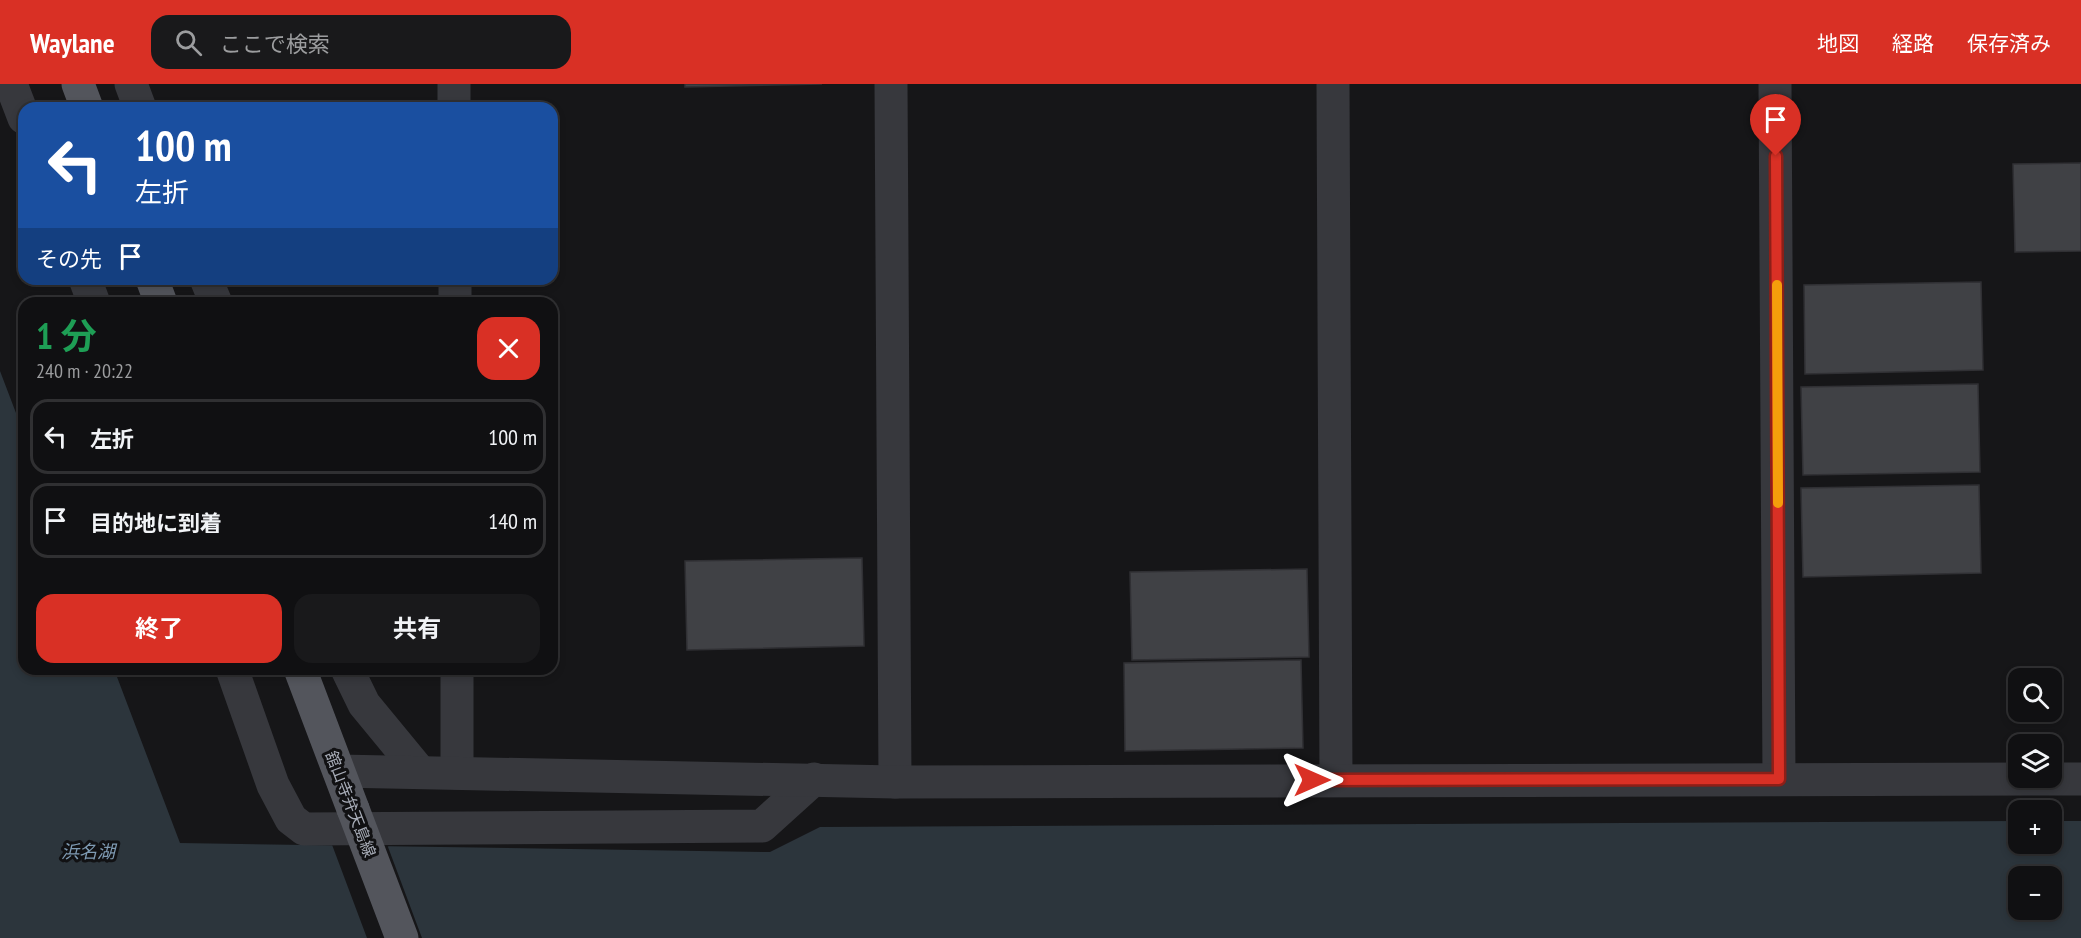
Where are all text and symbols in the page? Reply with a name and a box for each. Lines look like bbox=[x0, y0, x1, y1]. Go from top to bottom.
search box bbox=[151, 15, 571, 69]
text: Waylane bbox=[30, 24, 115, 61]
icon: search bbox=[172, 26, 205, 59]
text: ここで検索 bbox=[220, 30, 330, 58]
text: 地図 bbox=[1817, 30, 1859, 57]
text: 経路 bbox=[1892, 30, 1934, 57]
text: 保存済み bbox=[1967, 30, 2051, 57]
pin bbox=[1750, 94, 1801, 156]
icon: arrive bbox=[1759, 103, 1792, 136]
text: 100 m bbox=[135, 118, 232, 173]
icon: left bbox=[36, 126, 114, 204]
text: 左折 bbox=[135, 175, 189, 209]
icon: arrive bbox=[114, 240, 147, 273]
text: その先 bbox=[36, 245, 102, 273]
text: 1 分 bbox=[36, 312, 97, 359]
button: close bbox=[477, 317, 540, 380]
text: 240 m · 20:22 bbox=[36, 358, 133, 384]
icon: left bbox=[39, 420, 72, 453]
text: 100 m bbox=[488, 423, 537, 451]
text: 左折 bbox=[90, 425, 134, 453]
icon: arrive bbox=[39, 504, 72, 537]
text: 140 m bbox=[488, 507, 537, 535]
text: 目的地に到着 bbox=[90, 509, 222, 537]
button: 終了 bbox=[36, 594, 282, 663]
button: 共有 bbox=[294, 594, 540, 663]
map controls bbox=[2008, 668, 2062, 920]
button: search bbox=[2008, 668, 2062, 722]
button: layers bbox=[2008, 734, 2062, 788]
street label: 舘山寺弁天島線 bbox=[322, 748, 380, 860]
position arrow bbox=[1280, 748, 1344, 812]
button: + bbox=[2008, 800, 2062, 854]
water label: 浜名湖 bbox=[61, 840, 118, 863]
button: − bbox=[2008, 866, 2062, 920]

